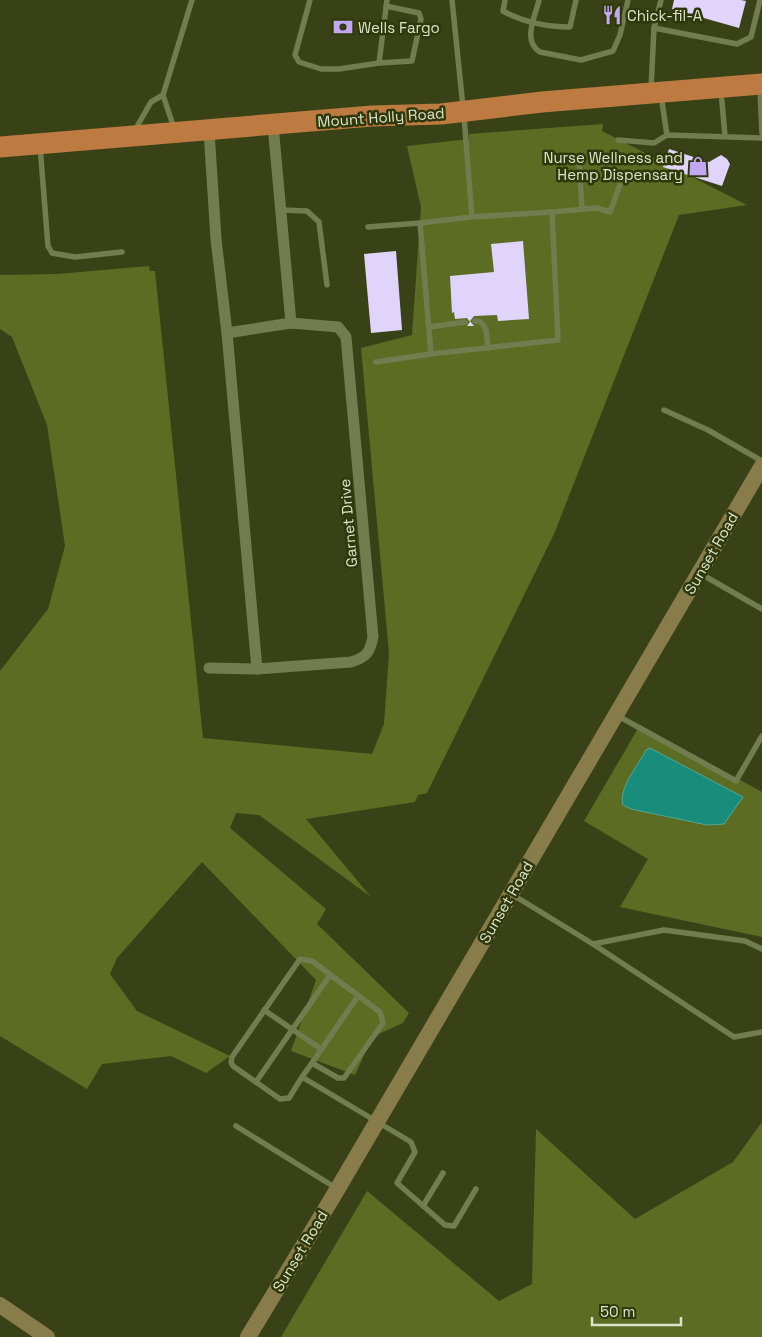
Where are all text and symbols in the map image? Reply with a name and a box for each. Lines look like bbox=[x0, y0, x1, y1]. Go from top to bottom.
restaurant icon: Chick-fil-A bbox=[601, 4, 623, 26]
place label: Chick-fil-A bbox=[627, 6, 703, 25]
bank icon: Wells Fargo bbox=[332, 16, 354, 38]
place label: Wells Fargo bbox=[358, 18, 440, 37]
street label: Mount Holly Road bbox=[317, 103, 445, 131]
place label: Nurse Wellness and Hemp Dispensary bbox=[543, 148, 683, 184]
shop icon: Nurse Wellness and Hemp Dispensary bbox=[687, 155, 709, 177]
street label: Garnet Drive bbox=[335, 478, 361, 568]
street label: Sunset Road bbox=[680, 509, 742, 597]
street label: Sunset Road bbox=[475, 858, 537, 946]
street label: Sunset Road bbox=[268, 1207, 332, 1295]
scale bar bbox=[592, 1294, 681, 1326]
text: 50 m bbox=[600, 1302, 635, 1321]

